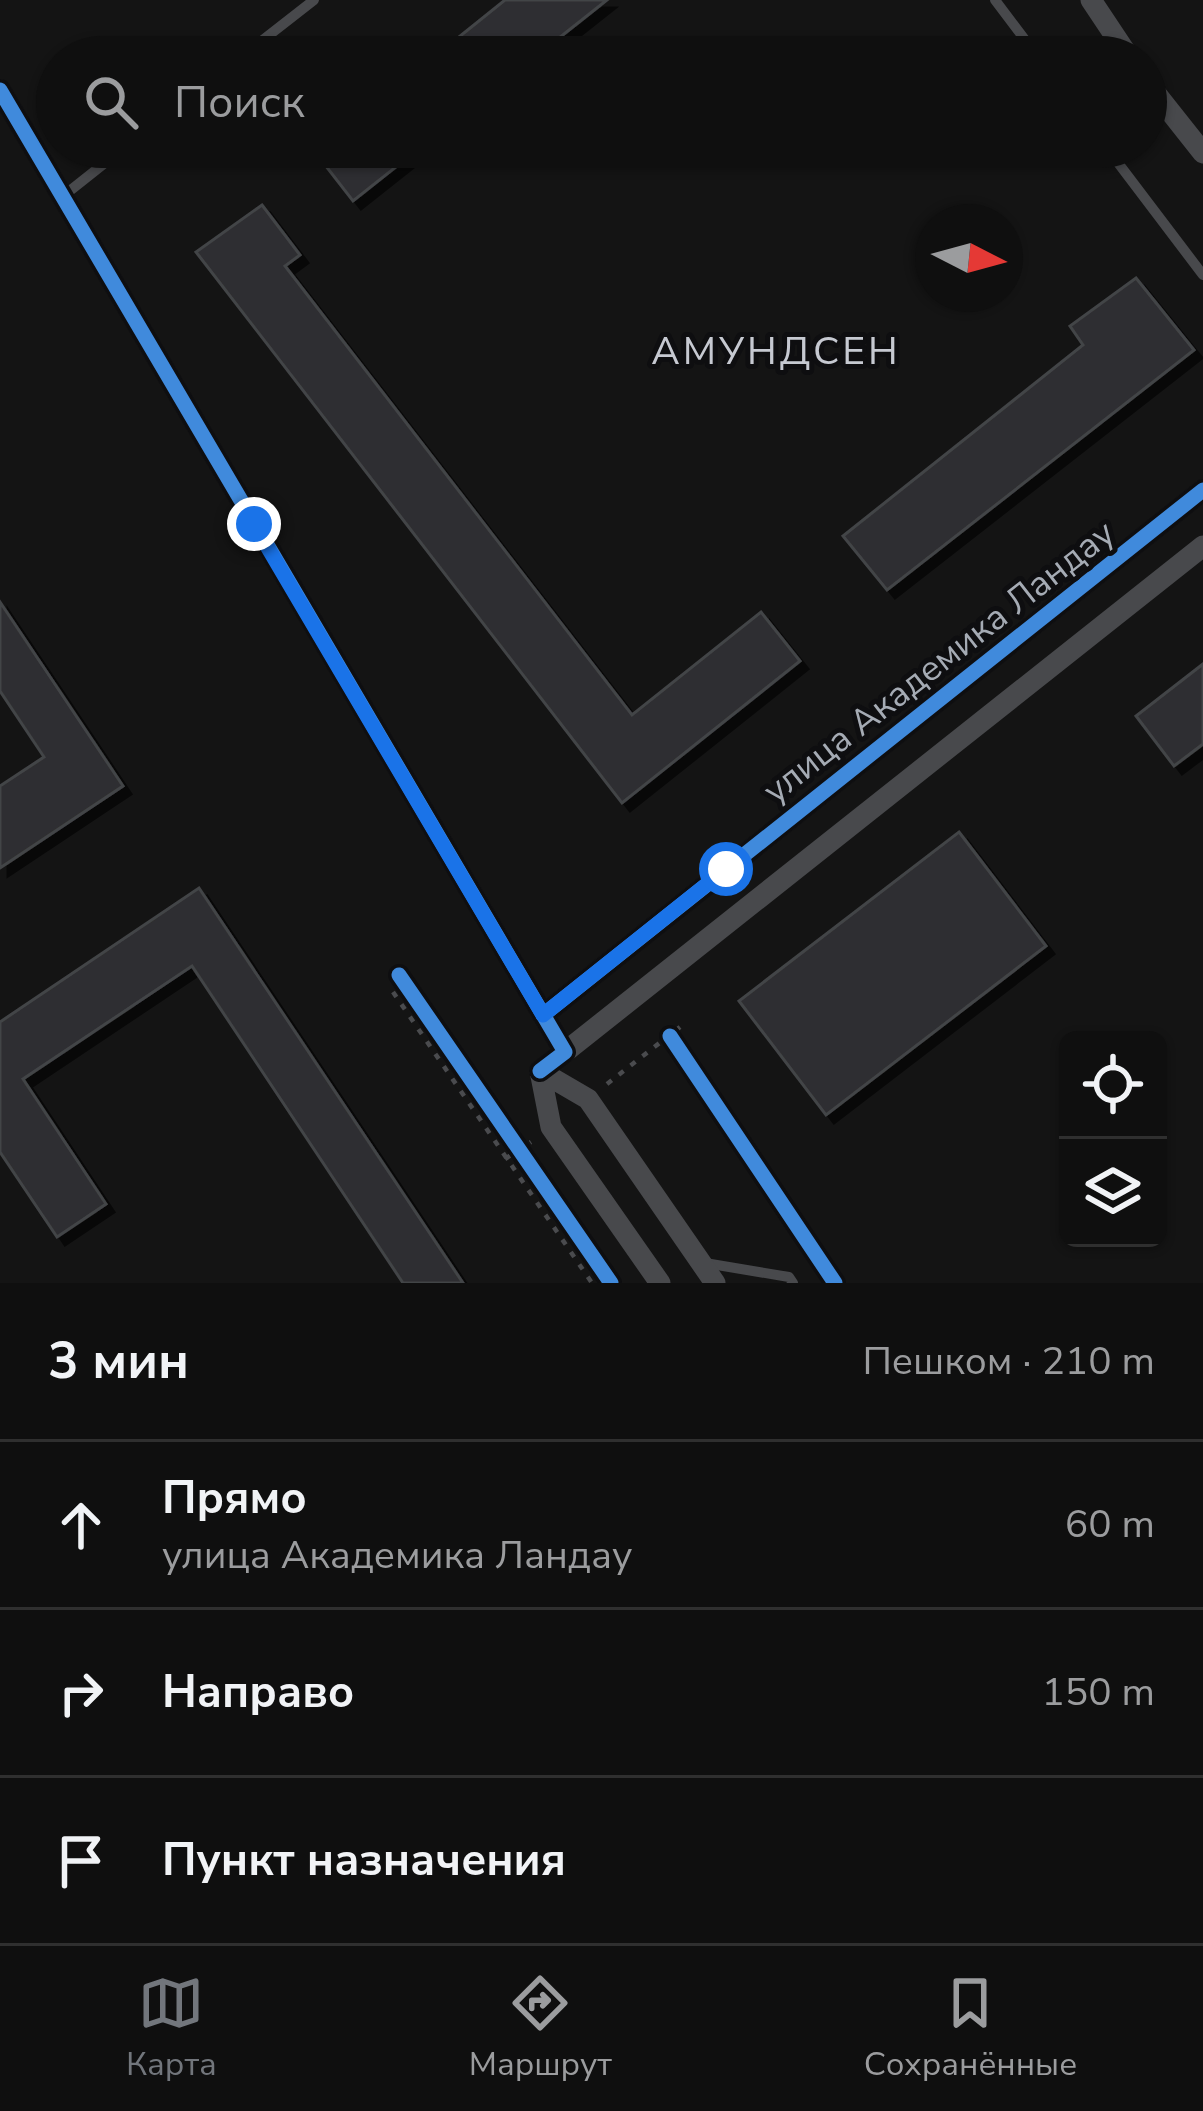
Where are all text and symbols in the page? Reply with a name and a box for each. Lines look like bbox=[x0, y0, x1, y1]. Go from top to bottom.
search box bbox=[36, 36, 1167, 168]
icon: search bbox=[78, 69, 144, 135]
text: Поиск bbox=[174, 72, 305, 133]
north arrow bbox=[915, 204, 1023, 312]
district label: АМУНДСЕН bbox=[651, 325, 901, 378]
route end bbox=[227, 497, 281, 551]
street label: улица Академика Ландау bbox=[753, 509, 1125, 815]
route start bbox=[699, 842, 753, 896]
map controls bbox=[1059, 1031, 1167, 1247]
button: locate bbox=[1059, 1031, 1167, 1139]
button: layers bbox=[1059, 1139, 1167, 1247]
text: 3 мин bbox=[48, 1326, 189, 1396]
text: Пешком · 210 m bbox=[862, 1335, 1155, 1388]
text: Прямо bbox=[162, 1468, 307, 1529]
icon: ahead bbox=[48, 1492, 114, 1558]
text: 60 m bbox=[1065, 1498, 1155, 1551]
text: улица Академика Ландау bbox=[162, 1529, 632, 1582]
icon: right bbox=[48, 1660, 114, 1726]
text: Направо bbox=[162, 1662, 354, 1723]
text: 150 m bbox=[1041, 1666, 1155, 1719]
icon: arrive bbox=[48, 1828, 114, 1894]
text: Пункт назначения bbox=[162, 1830, 566, 1891]
tab: Карта bbox=[126, 1970, 217, 2087]
tab: Маршрут bbox=[469, 1970, 612, 2087]
tab: Сохранённые bbox=[864, 1970, 1077, 2087]

